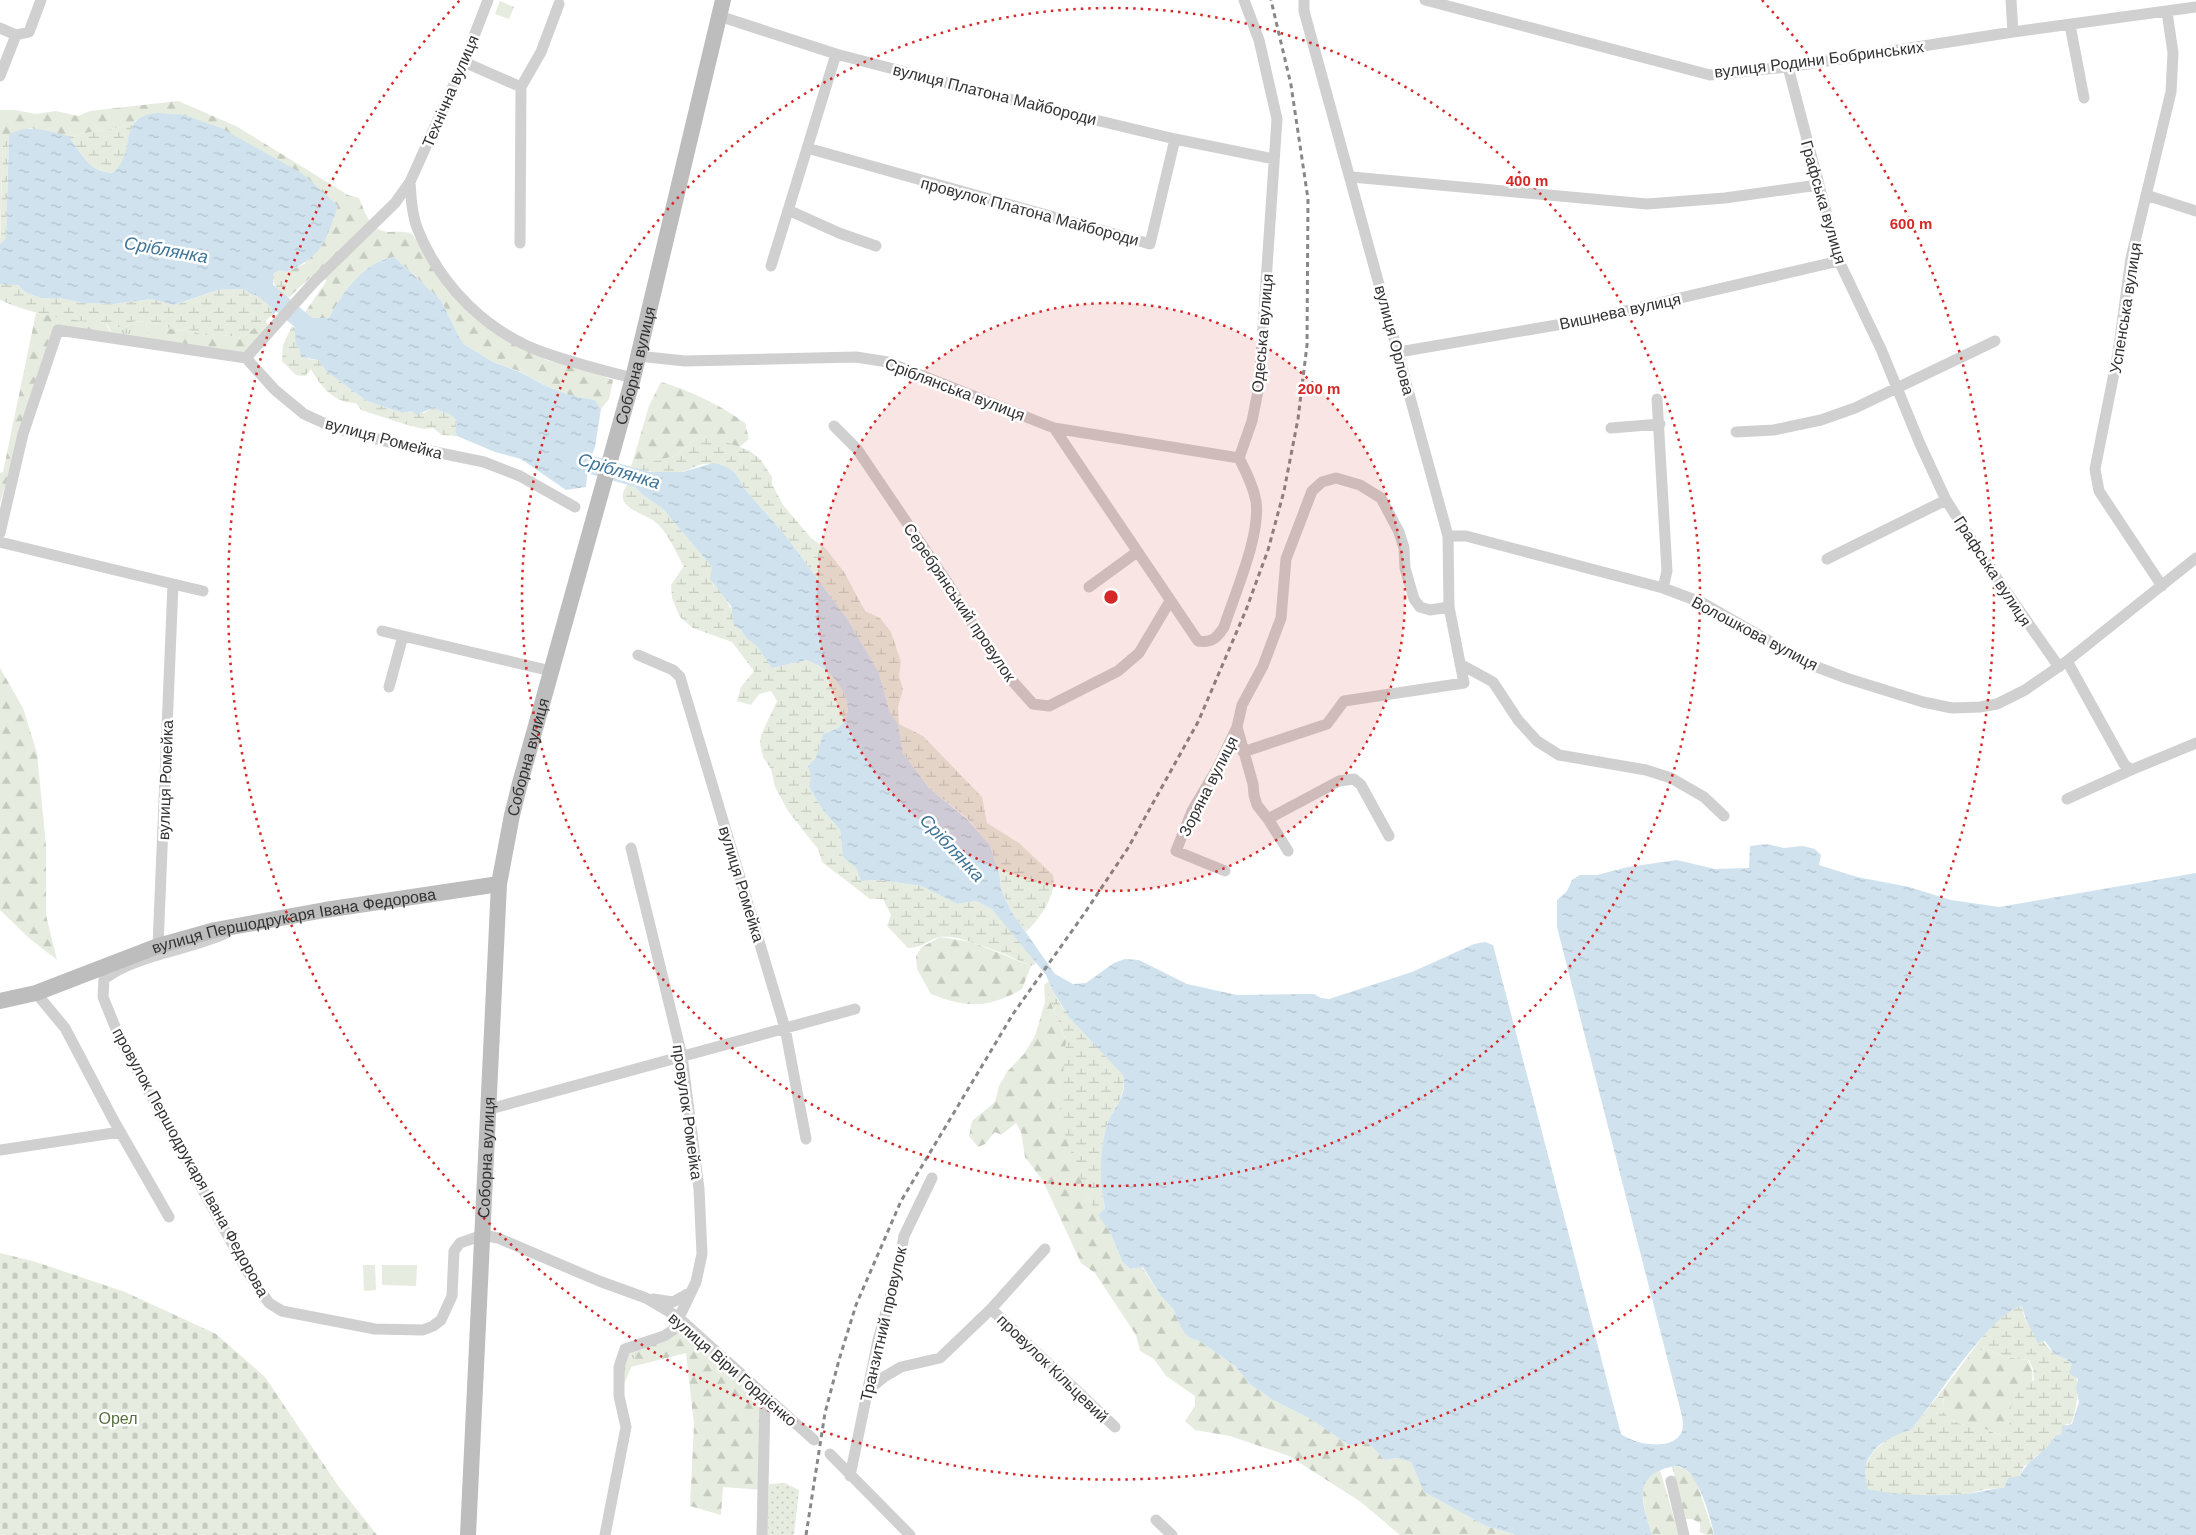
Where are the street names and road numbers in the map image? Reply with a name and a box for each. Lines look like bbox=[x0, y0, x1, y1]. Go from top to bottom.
street label: Технічна вулиця bbox=[419, 33, 482, 150]
street label: вулиця Родини Бобринських bbox=[1713, 38, 1925, 81]
street label: вулиця Платона Майбороди bbox=[891, 61, 1098, 128]
street label: Графська вулиця bbox=[1798, 138, 1849, 266]
street label: провулок Платона Майбороди bbox=[919, 174, 1141, 249]
street label: Успенська вулиця bbox=[2107, 241, 2144, 375]
street label: Одеська вулиця bbox=[1249, 273, 1276, 393]
street label: вулиця Орлова bbox=[1372, 283, 1417, 397]
street label: Вишнева вулиця bbox=[1558, 290, 1682, 333]
street label: Соборна вулиця bbox=[612, 305, 659, 427]
street label: Сріблянська вулиця bbox=[883, 355, 1027, 424]
street label: вулиця Ромейка bbox=[324, 415, 444, 462]
street label: Графська вулиця bbox=[1951, 513, 2034, 629]
street label: Серебрянський провулок bbox=[900, 520, 1019, 685]
street label: Волошкова вулиця bbox=[1689, 593, 1821, 674]
street label: Соборна вулиця bbox=[504, 696, 552, 818]
street label: вулиця Ромейка bbox=[155, 720, 176, 840]
street label: Зоряна вулиця bbox=[1176, 733, 1241, 839]
street label: вулиця Ромейка bbox=[716, 824, 767, 944]
street label: вулиця Першодрукаря Івана Федорова bbox=[149, 886, 437, 957]
street label: провулок Першодрукаря Івана Федорова bbox=[109, 1025, 272, 1300]
street label: провулок Ромейка bbox=[670, 1044, 705, 1181]
street label: Соборна вулиця bbox=[475, 1096, 498, 1219]
street label: Транзитний провулок bbox=[857, 1244, 910, 1403]
street label: вулиця Віри Гордієнко bbox=[665, 1309, 800, 1430]
street label: провулок Кільцевий bbox=[994, 1311, 1111, 1426]

